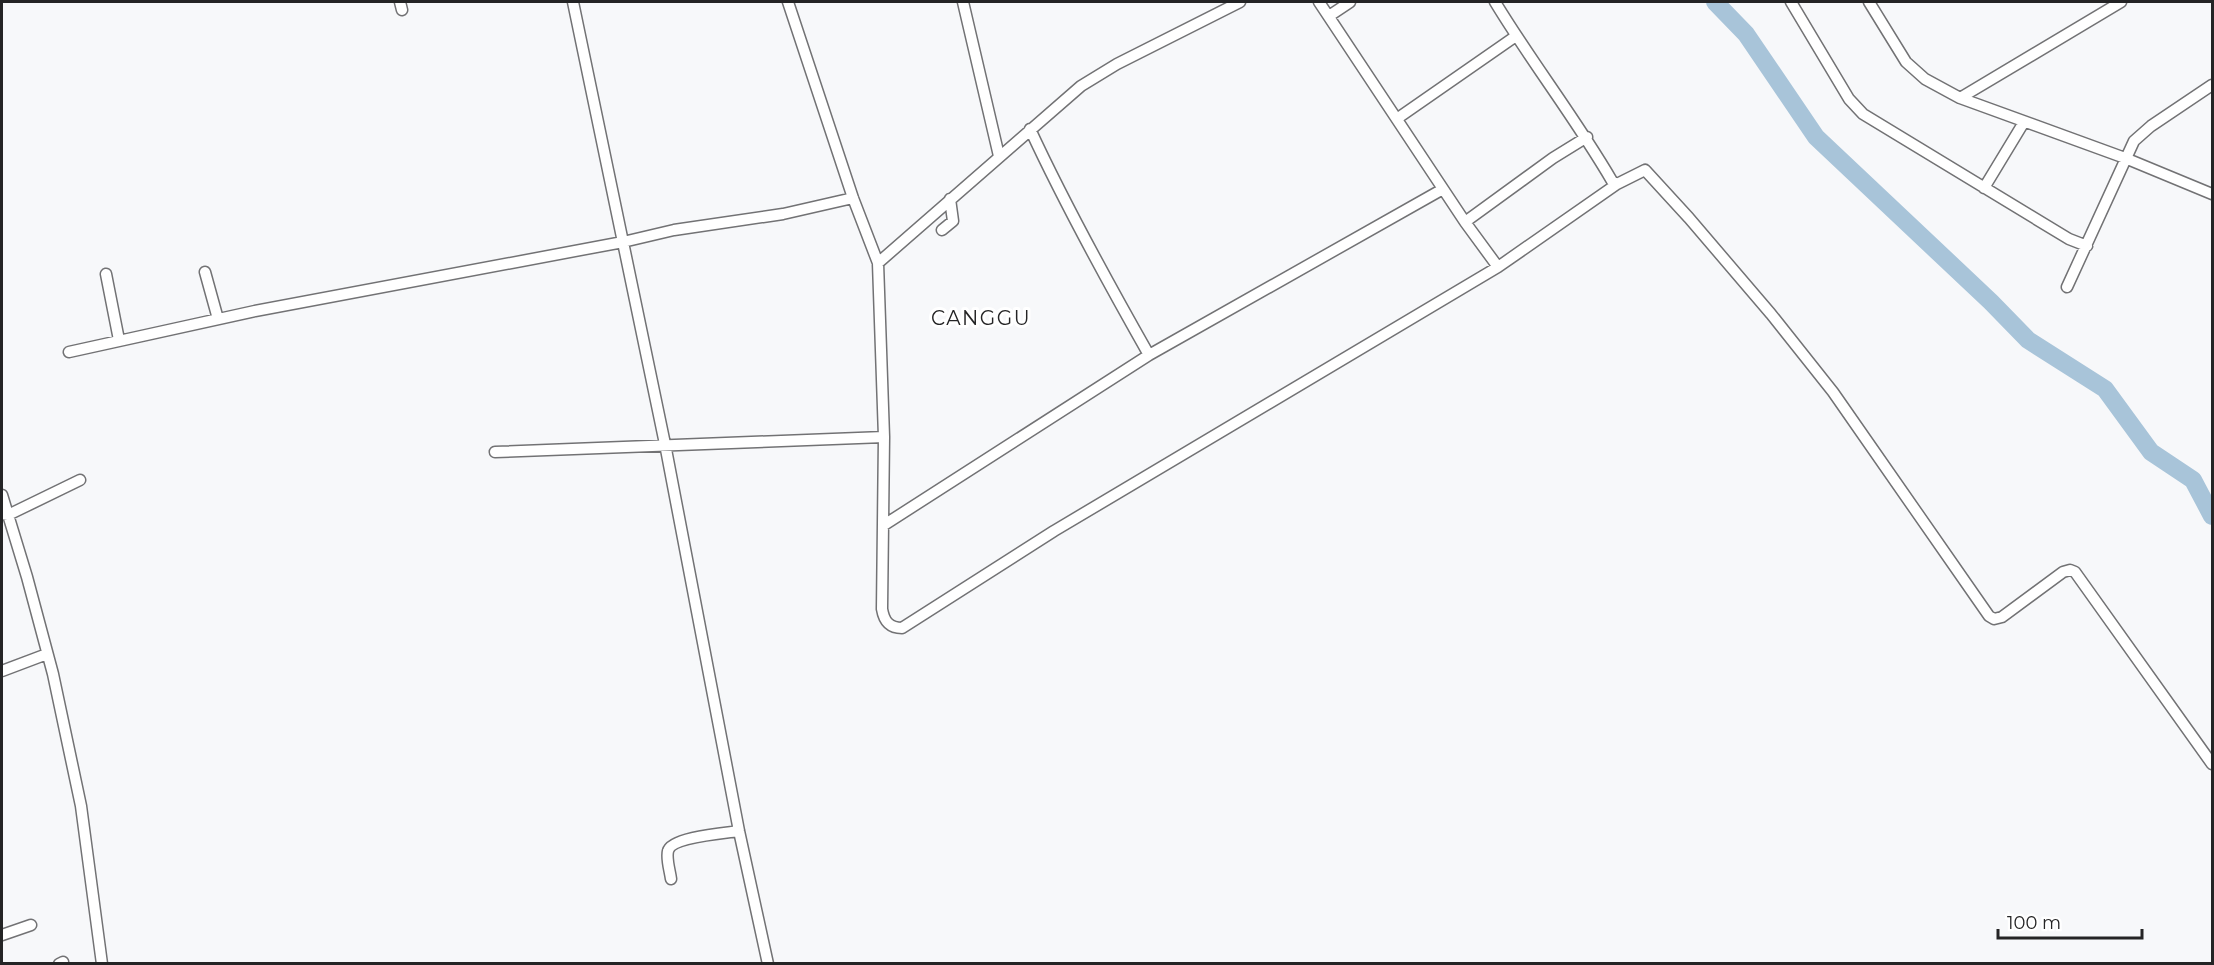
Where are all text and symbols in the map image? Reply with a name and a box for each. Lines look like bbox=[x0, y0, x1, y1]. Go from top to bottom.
district label: CANGGU bbox=[931, 306, 1031, 330]
scale bar bbox=[1998, 902, 2142, 940]
text: 100 m bbox=[2007, 912, 2061, 934]

